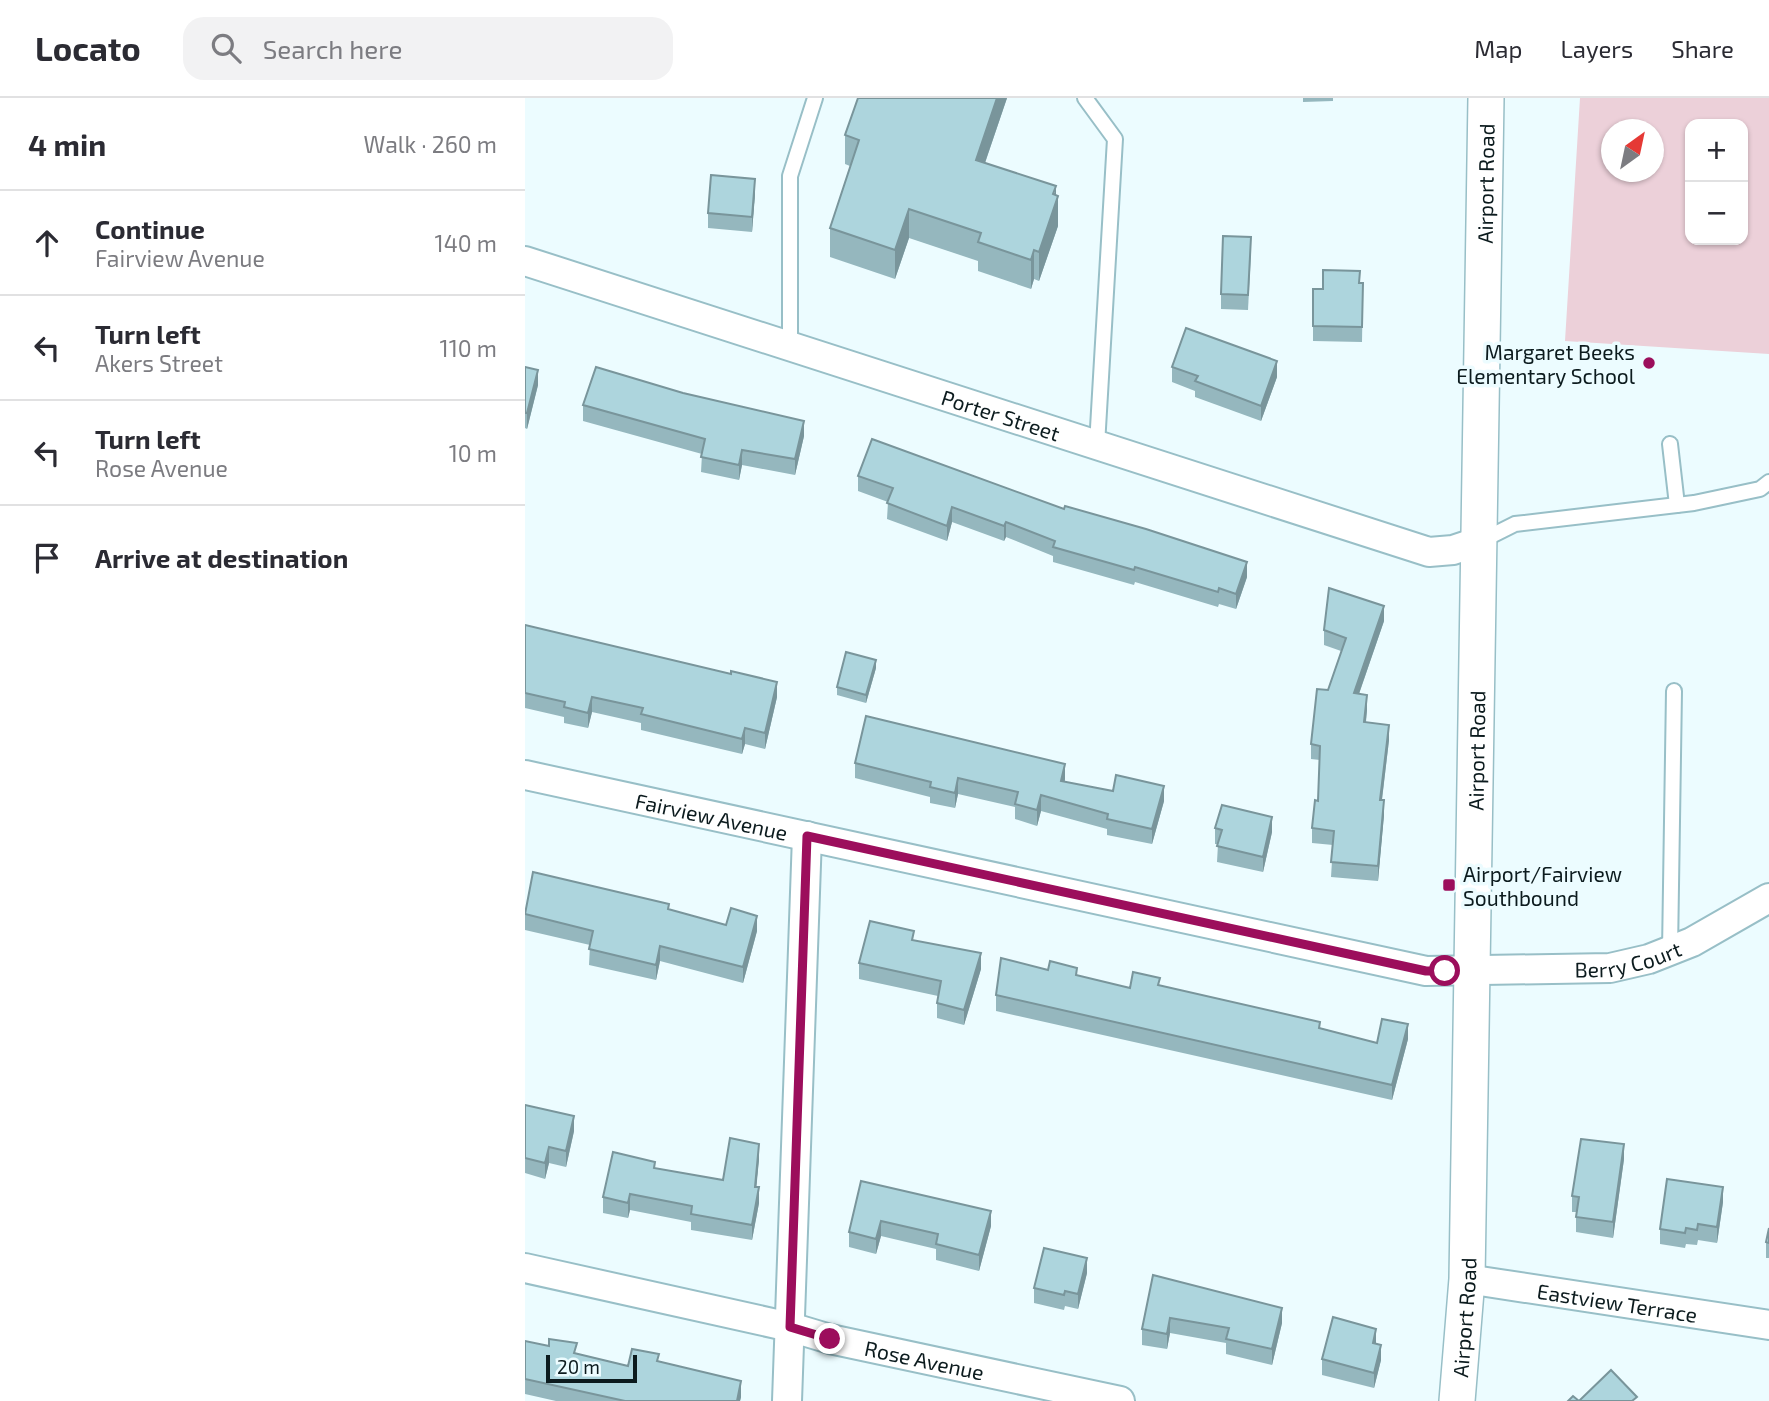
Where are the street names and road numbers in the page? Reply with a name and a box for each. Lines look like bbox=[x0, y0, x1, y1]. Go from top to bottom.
street label: Airport Road bbox=[1471, 123, 1498, 244]
street label: Porter Street bbox=[939, 383, 1063, 445]
street label: Airport Road bbox=[1462, 690, 1489, 811]
street label: Fairview Avenue bbox=[633, 787, 790, 844]
street label: Berry Court bbox=[1574, 935, 1685, 981]
street label: Airport Road bbox=[1446, 1257, 1480, 1378]
street label: Eastview Terrace bbox=[1535, 1277, 1699, 1326]
street label: Rose Avenue bbox=[863, 1334, 987, 1384]

